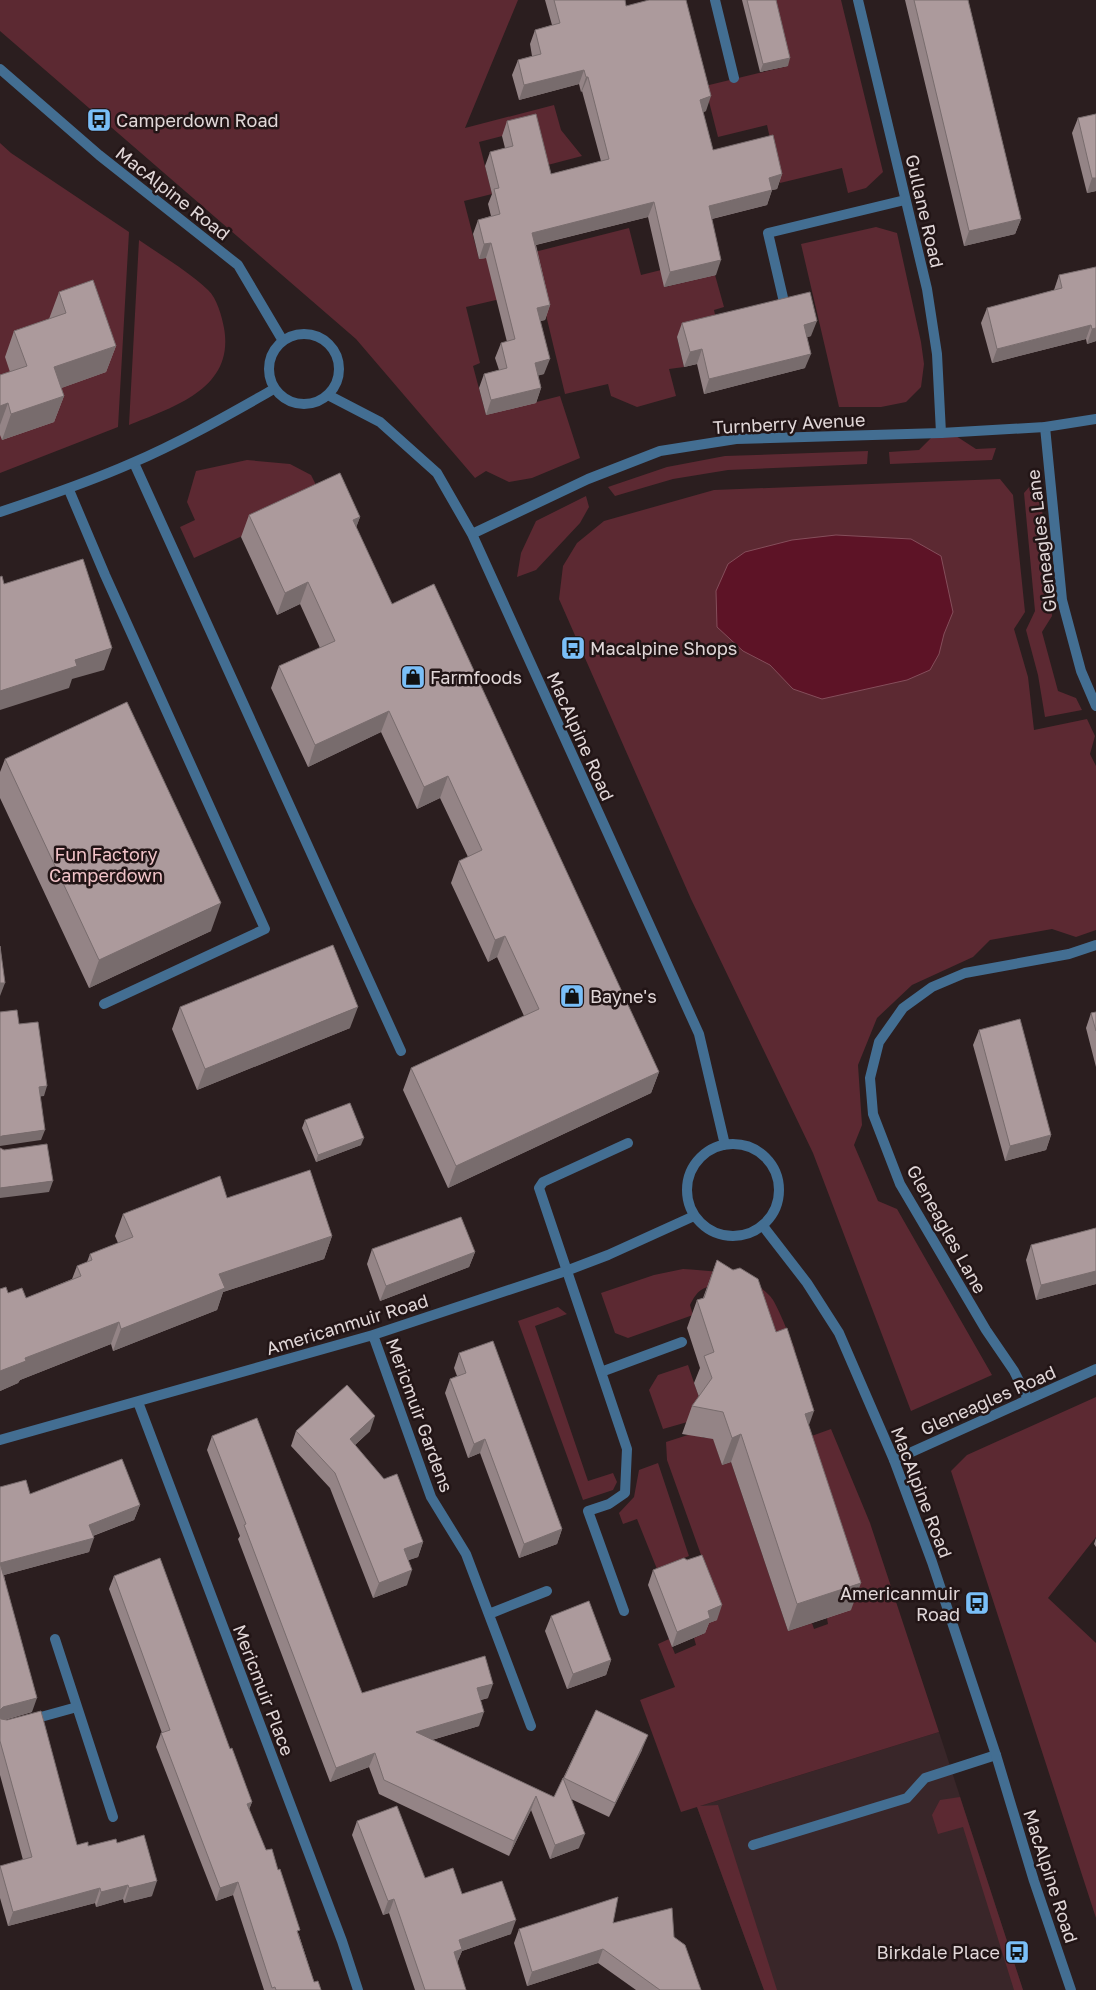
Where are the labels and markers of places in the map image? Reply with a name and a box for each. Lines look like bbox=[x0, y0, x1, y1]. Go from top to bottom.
bus stop icon: Camperdown Road bbox=[86, 107, 112, 133]
place label: Camperdown Road bbox=[116, 109, 279, 131]
bus stop icon: Macalpine Shops bbox=[560, 635, 586, 661]
place label: Macalpine Shops bbox=[590, 637, 737, 659]
shop icon: Farmfoods bbox=[400, 664, 426, 690]
place label: Farmfoods bbox=[430, 666, 522, 688]
shop icon: Bayne's bbox=[559, 983, 585, 1009]
place label: Bayne's bbox=[590, 985, 657, 1007]
place label: Americanmuir Road bbox=[840, 1582, 960, 1625]
bus stop icon: Americanmuir Road bbox=[964, 1590, 990, 1616]
bus stop icon: Birkdale Place bbox=[1004, 1939, 1030, 1965]
place label: Birkdale Place bbox=[877, 1941, 1000, 1963]

